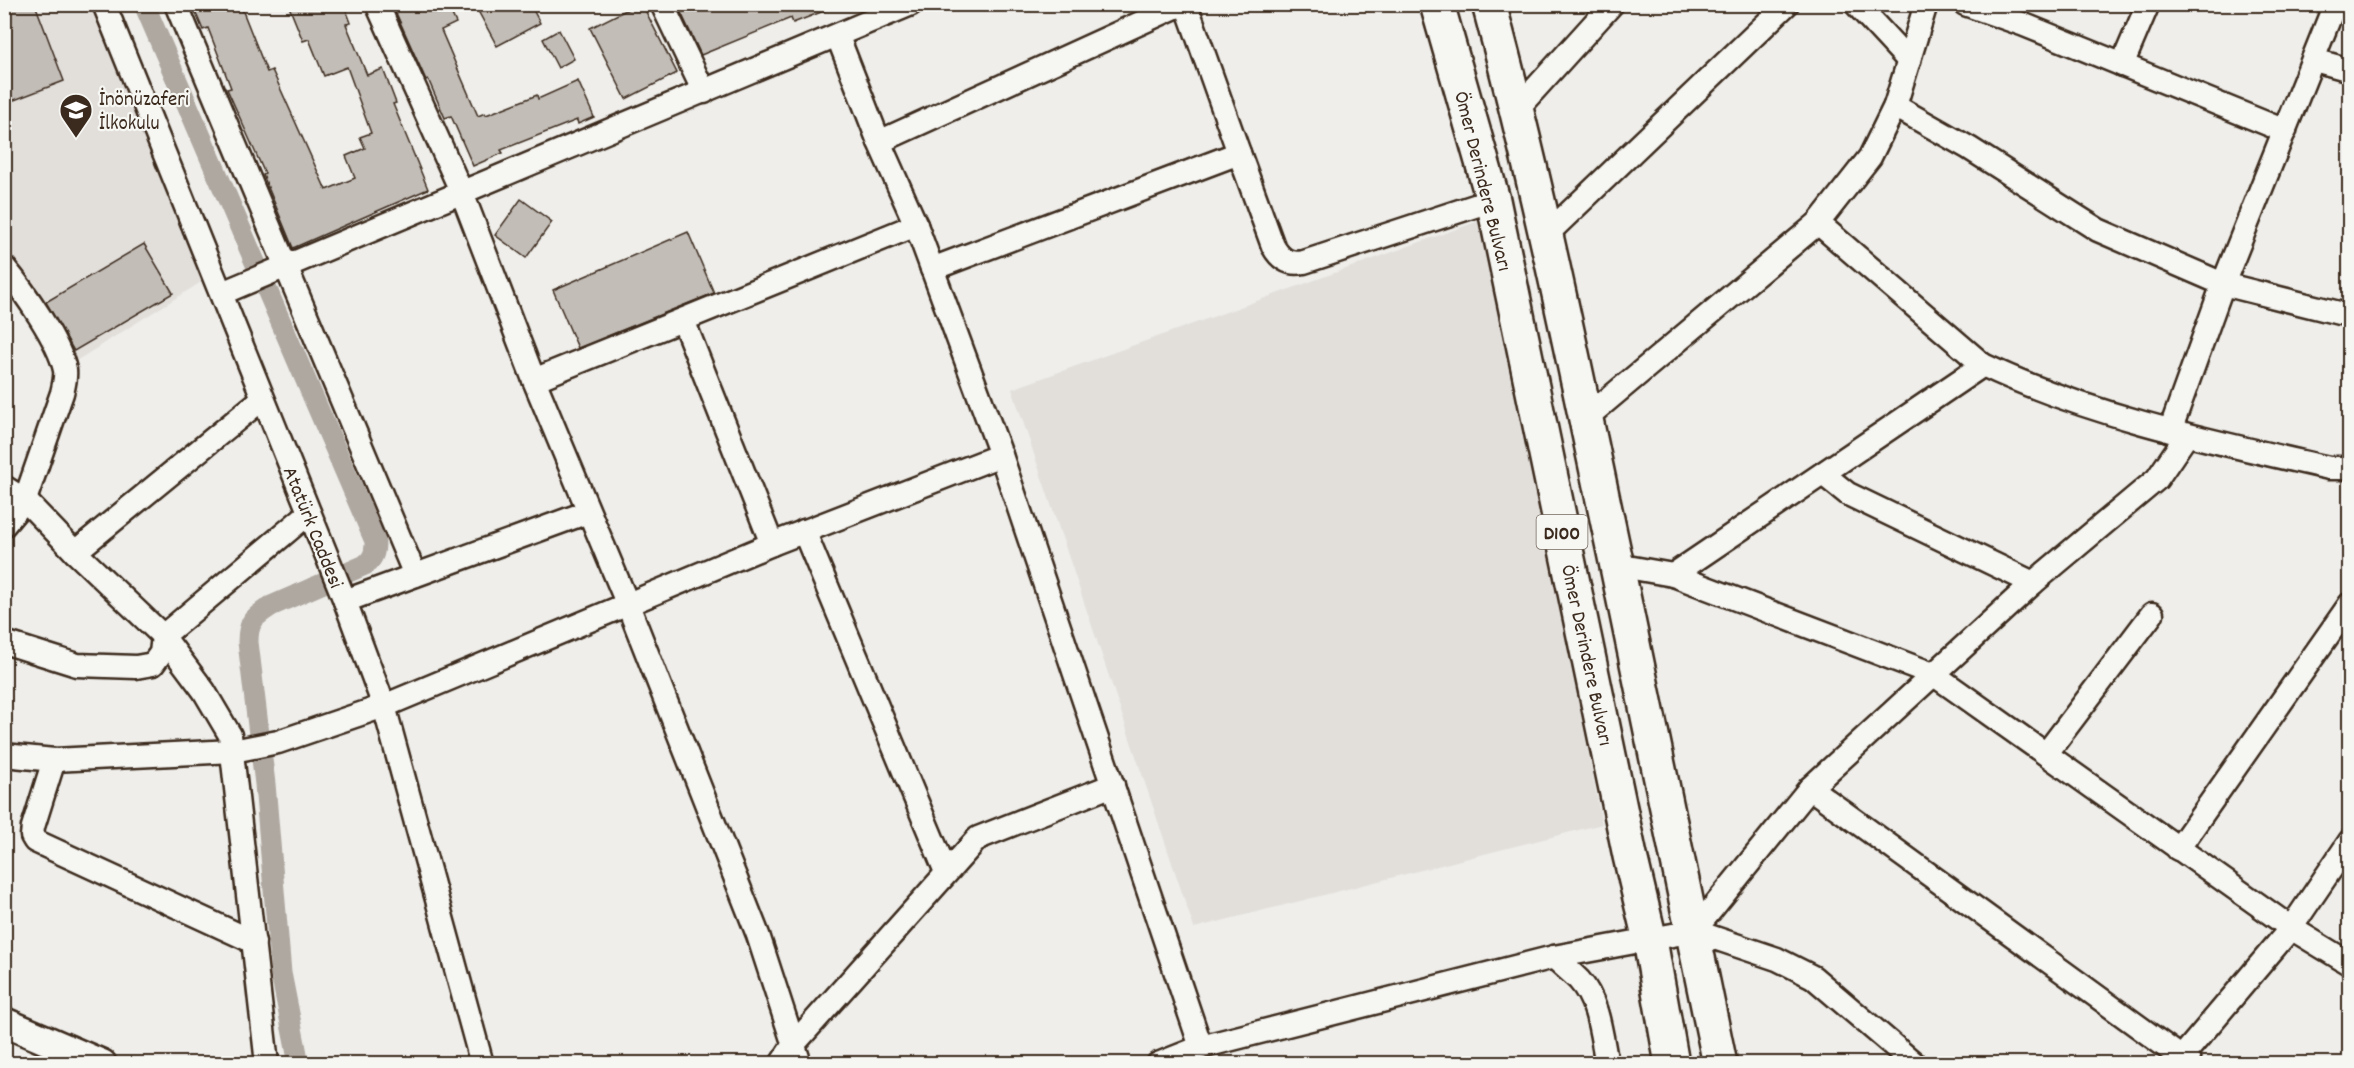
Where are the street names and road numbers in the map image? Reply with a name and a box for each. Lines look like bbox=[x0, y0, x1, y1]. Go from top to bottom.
street label: Ömer Derindere Bulvarı bbox=[1444, 89, 1518, 275]
street label: Atatürk Caddesi bbox=[273, 463, 349, 594]
road number: D100 bbox=[1536, 515, 1588, 549]
street label: Ömer Derindere Bulvarı bbox=[1551, 562, 1619, 749]

